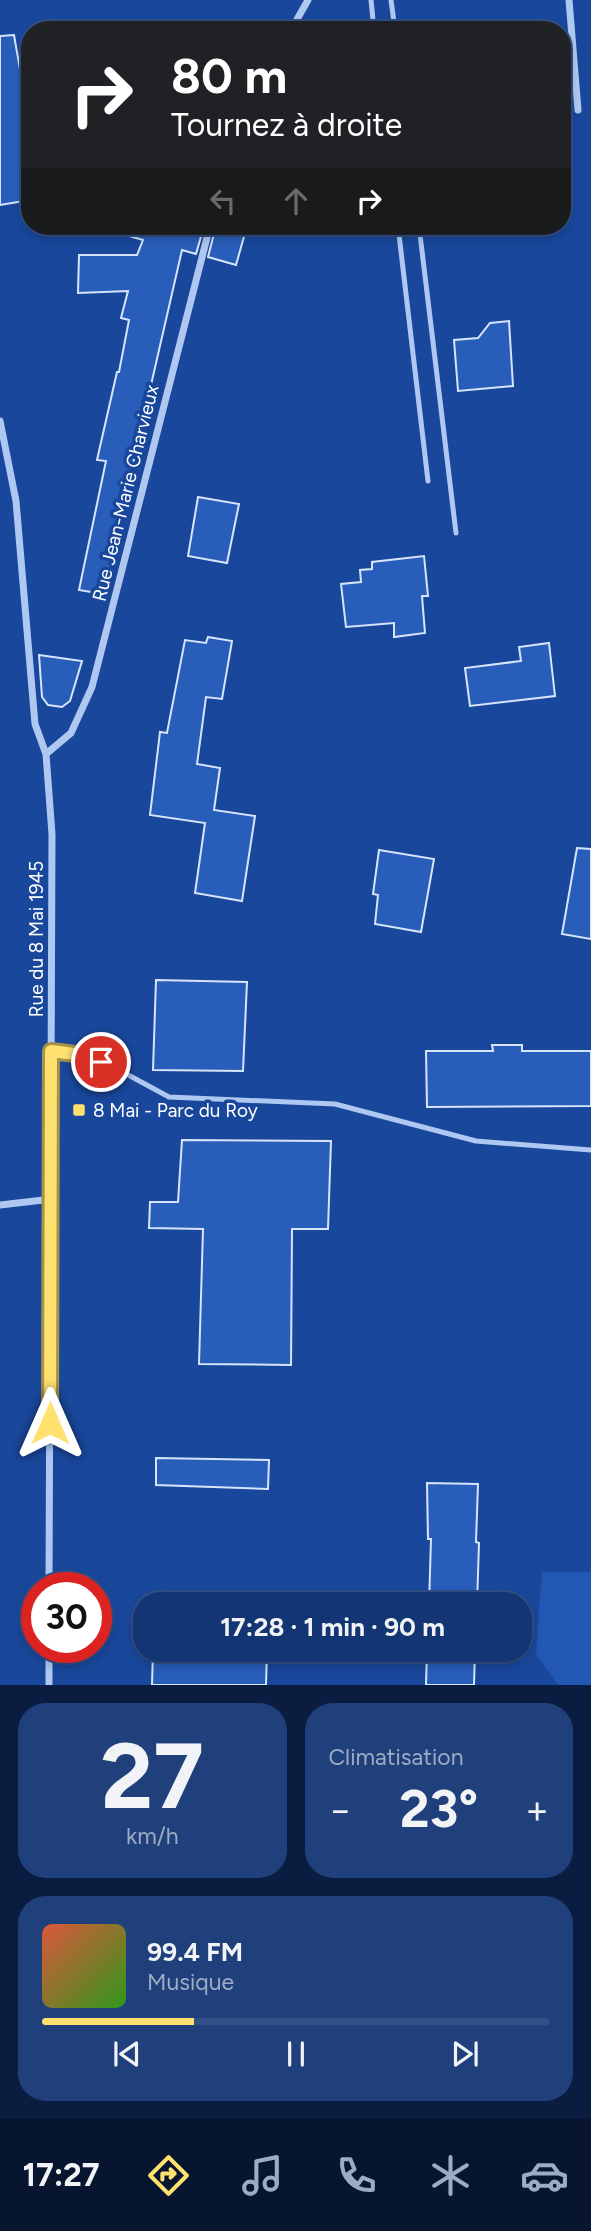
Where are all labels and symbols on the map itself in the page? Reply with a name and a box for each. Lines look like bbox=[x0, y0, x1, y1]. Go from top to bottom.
street label: Rue Jean-Marie Charvieux bbox=[87, 382, 164, 604]
street label: Rue du 8 Mai 1945 bbox=[25, 861, 48, 1017]
pin bbox=[71, 1032, 131, 1092]
place label: 8 Mai - Parc du Roy bbox=[93, 1099, 258, 1122]
marker: 8 Mai - Parc du Roy bbox=[71, 1102, 87, 1118]
position arrow bbox=[13, 1386, 87, 1460]
speed limit sign: 30 bbox=[21, 1572, 112, 1663]

